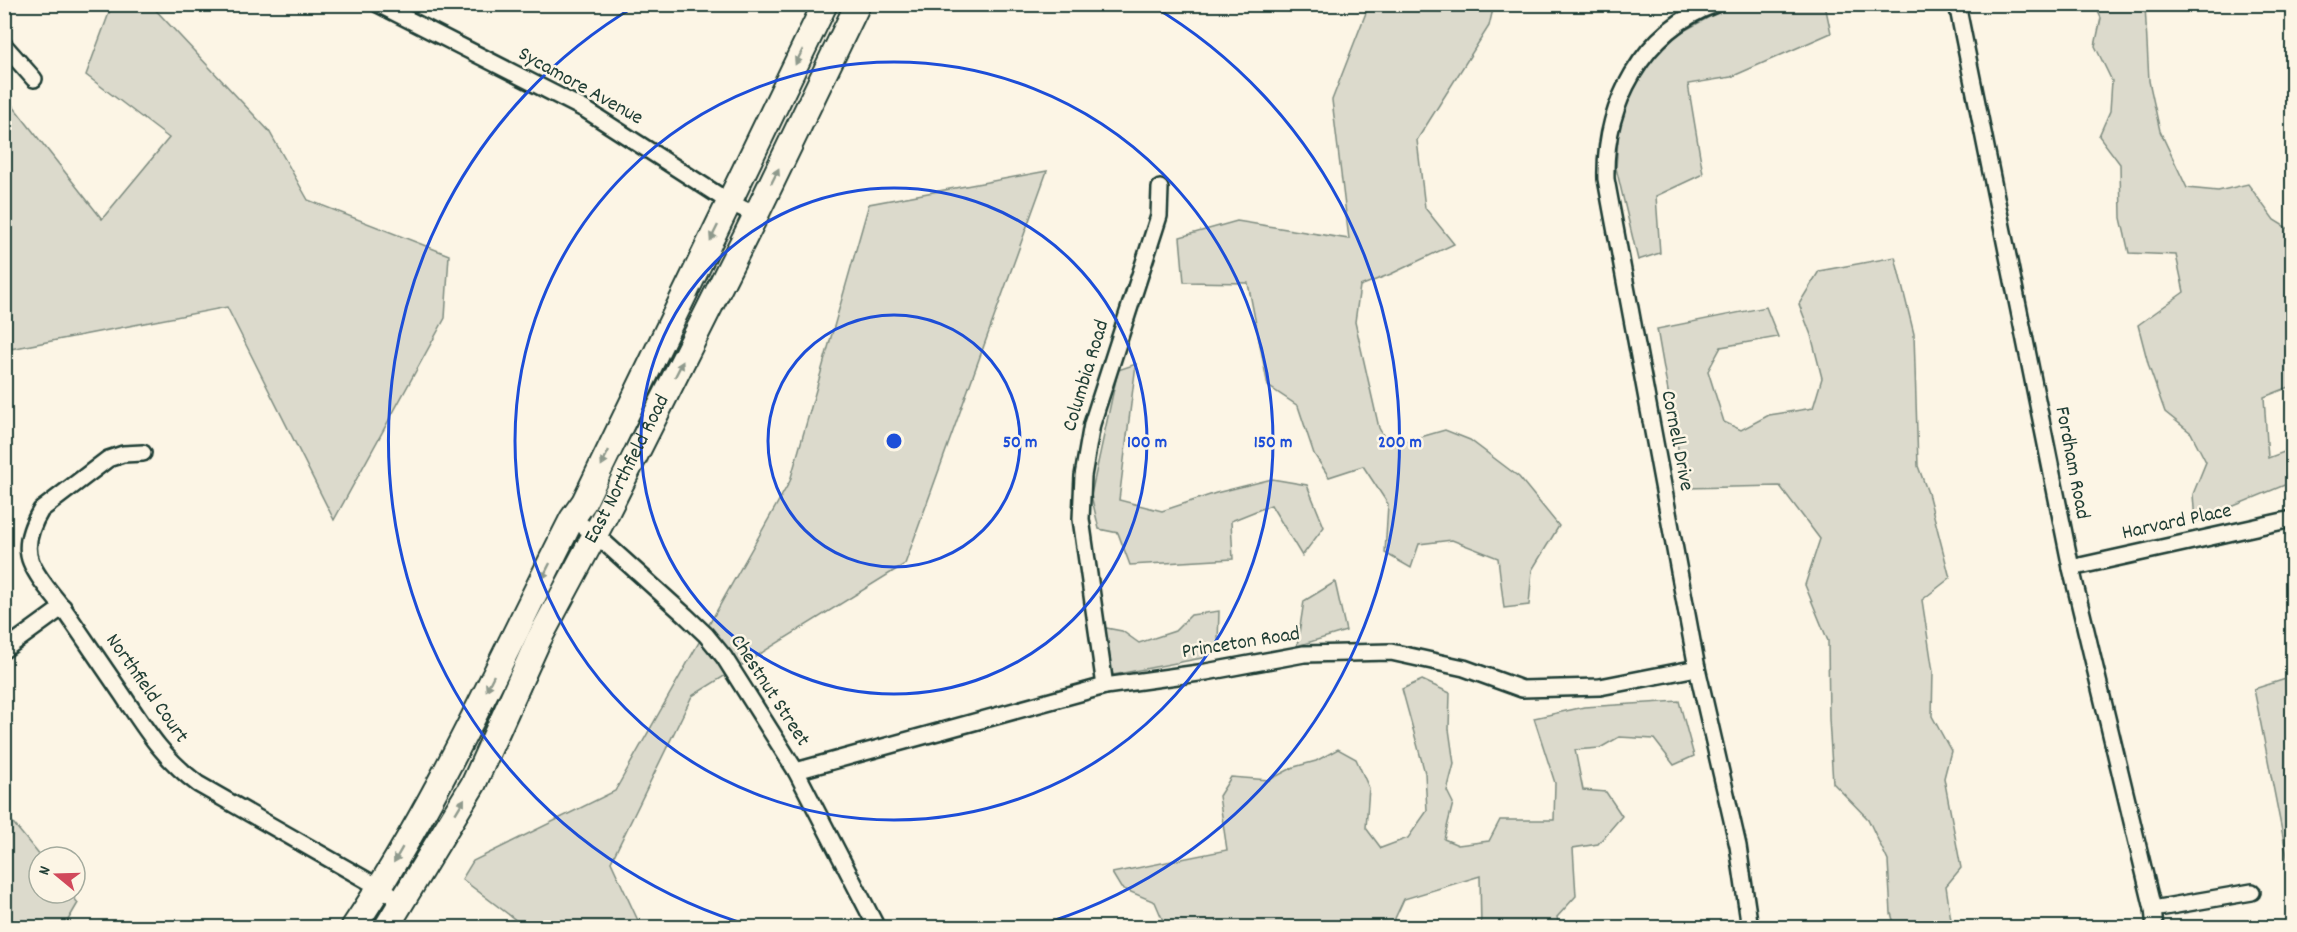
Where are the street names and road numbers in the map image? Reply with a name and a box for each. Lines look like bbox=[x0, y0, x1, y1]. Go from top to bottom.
street label: Sycamore Avenue bbox=[512, 40, 648, 134]
street label: Columbia Road bbox=[1056, 317, 1118, 435]
street label: Cornell Drive bbox=[1652, 388, 1700, 494]
street label: East Northfield Road bbox=[578, 390, 678, 550]
street label: Fordham Road bbox=[2045, 404, 2097, 522]
street label: Harvard Place bbox=[2119, 497, 2235, 549]
street label: Princeton Road bbox=[1180, 620, 1302, 668]
street label: Northfield Court bbox=[97, 628, 195, 750]
street label: Chestnut Street bbox=[722, 629, 817, 753]

